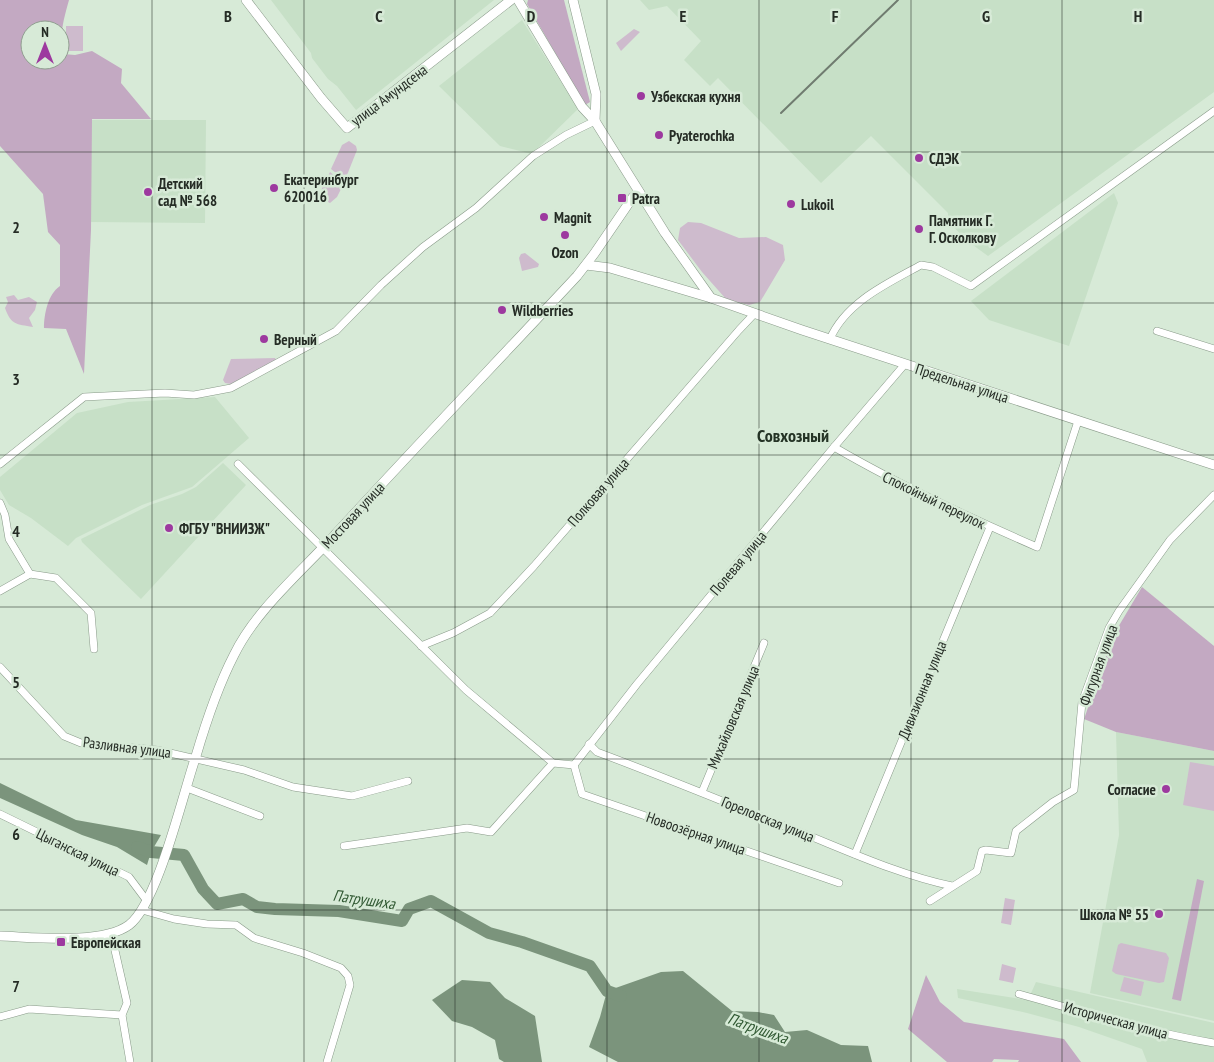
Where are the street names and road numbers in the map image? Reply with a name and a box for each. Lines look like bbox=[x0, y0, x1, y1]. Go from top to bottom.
street label: улица Амундсена bbox=[347, 60, 431, 130]
street label: Предельная улица bbox=[913, 359, 1011, 407]
street label: Полковая улица bbox=[563, 454, 633, 530]
street label: Спокойный переулок bbox=[880, 467, 989, 533]
street label: Мостовая улица bbox=[317, 478, 389, 552]
street label: Полевая улица bbox=[706, 527, 770, 599]
street label: Фигурная улица bbox=[1075, 622, 1121, 708]
street label: Дивизионная улица bbox=[894, 638, 950, 742]
street label: Михайловская улица bbox=[703, 662, 763, 772]
street label: Разливная улица bbox=[82, 732, 172, 762]
street label: Гореловская улица bbox=[719, 792, 817, 846]
street label: Новоозёрная улица bbox=[644, 807, 748, 859]
street label: Цыганская улица bbox=[33, 824, 123, 880]
street label: Историческая улица bbox=[1062, 997, 1170, 1043]

